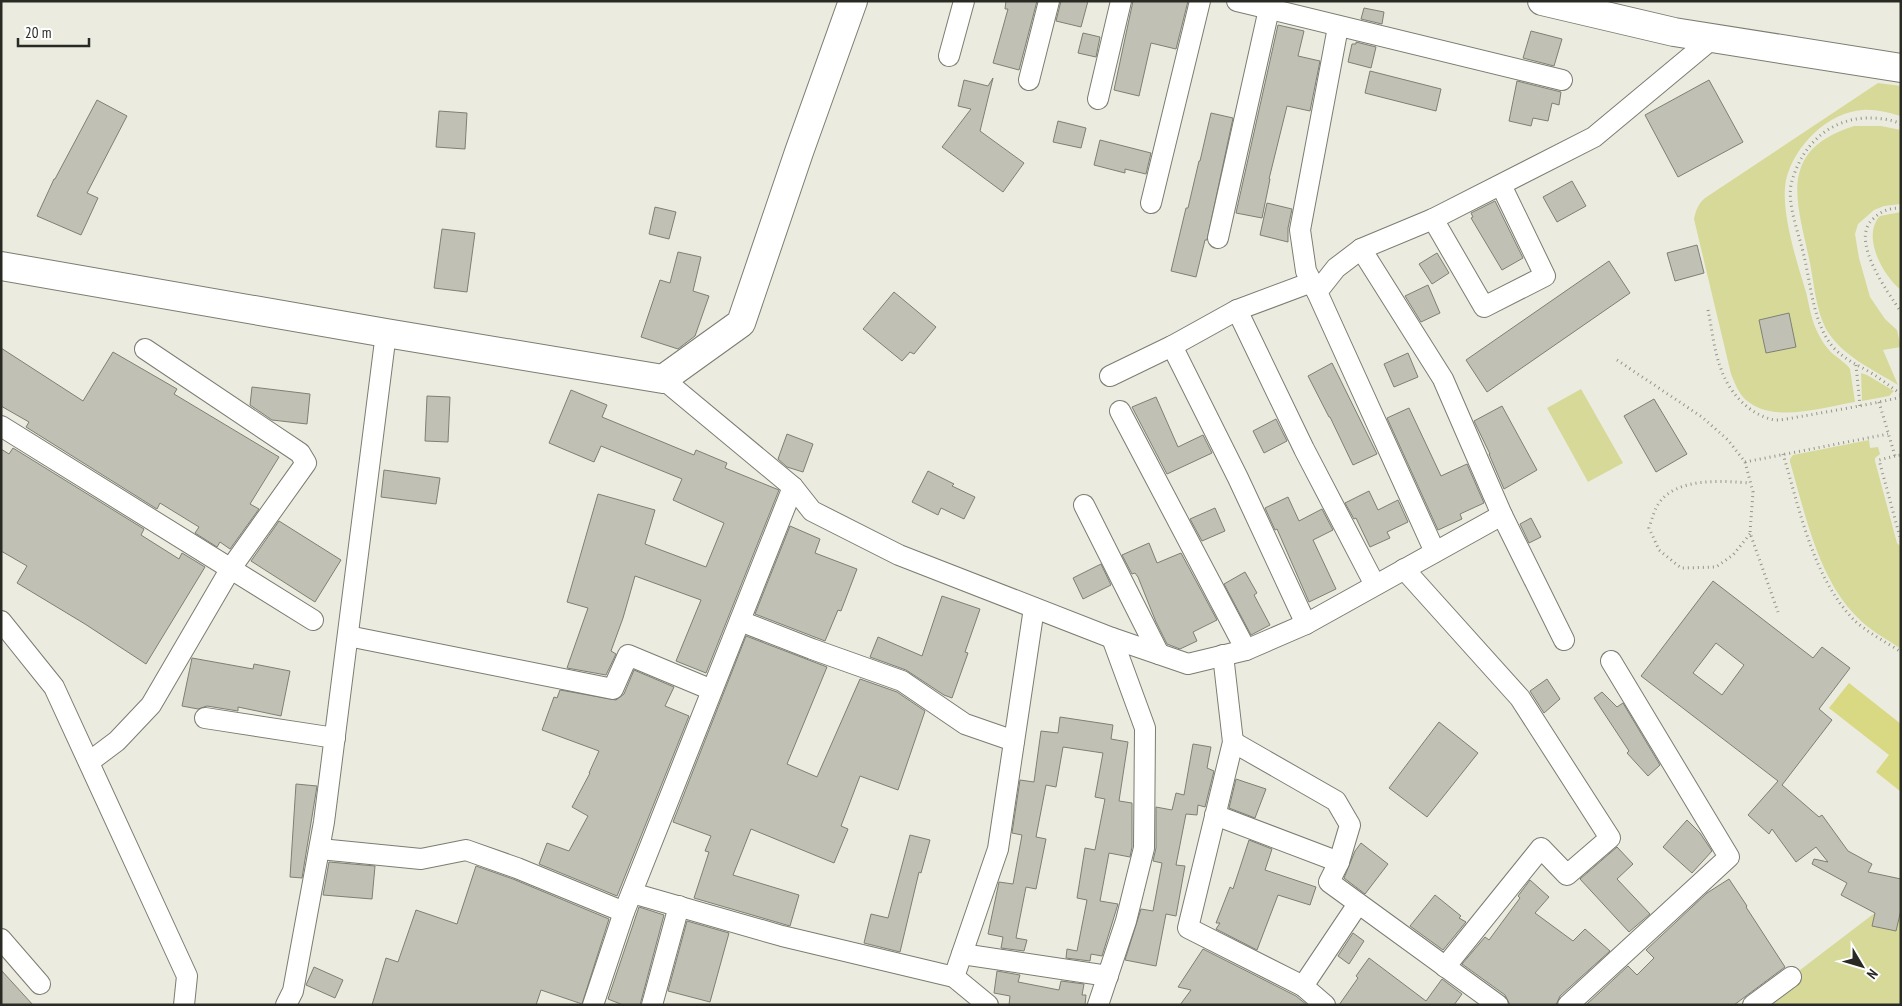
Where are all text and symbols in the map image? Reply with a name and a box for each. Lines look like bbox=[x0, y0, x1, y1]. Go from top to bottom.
scale bar bbox=[18, 15, 89, 47]
text: 20 m bbox=[25, 23, 51, 42]
north arrow bbox=[1837, 941, 1887, 991]
text: N bbox=[1863, 965, 1882, 983]

